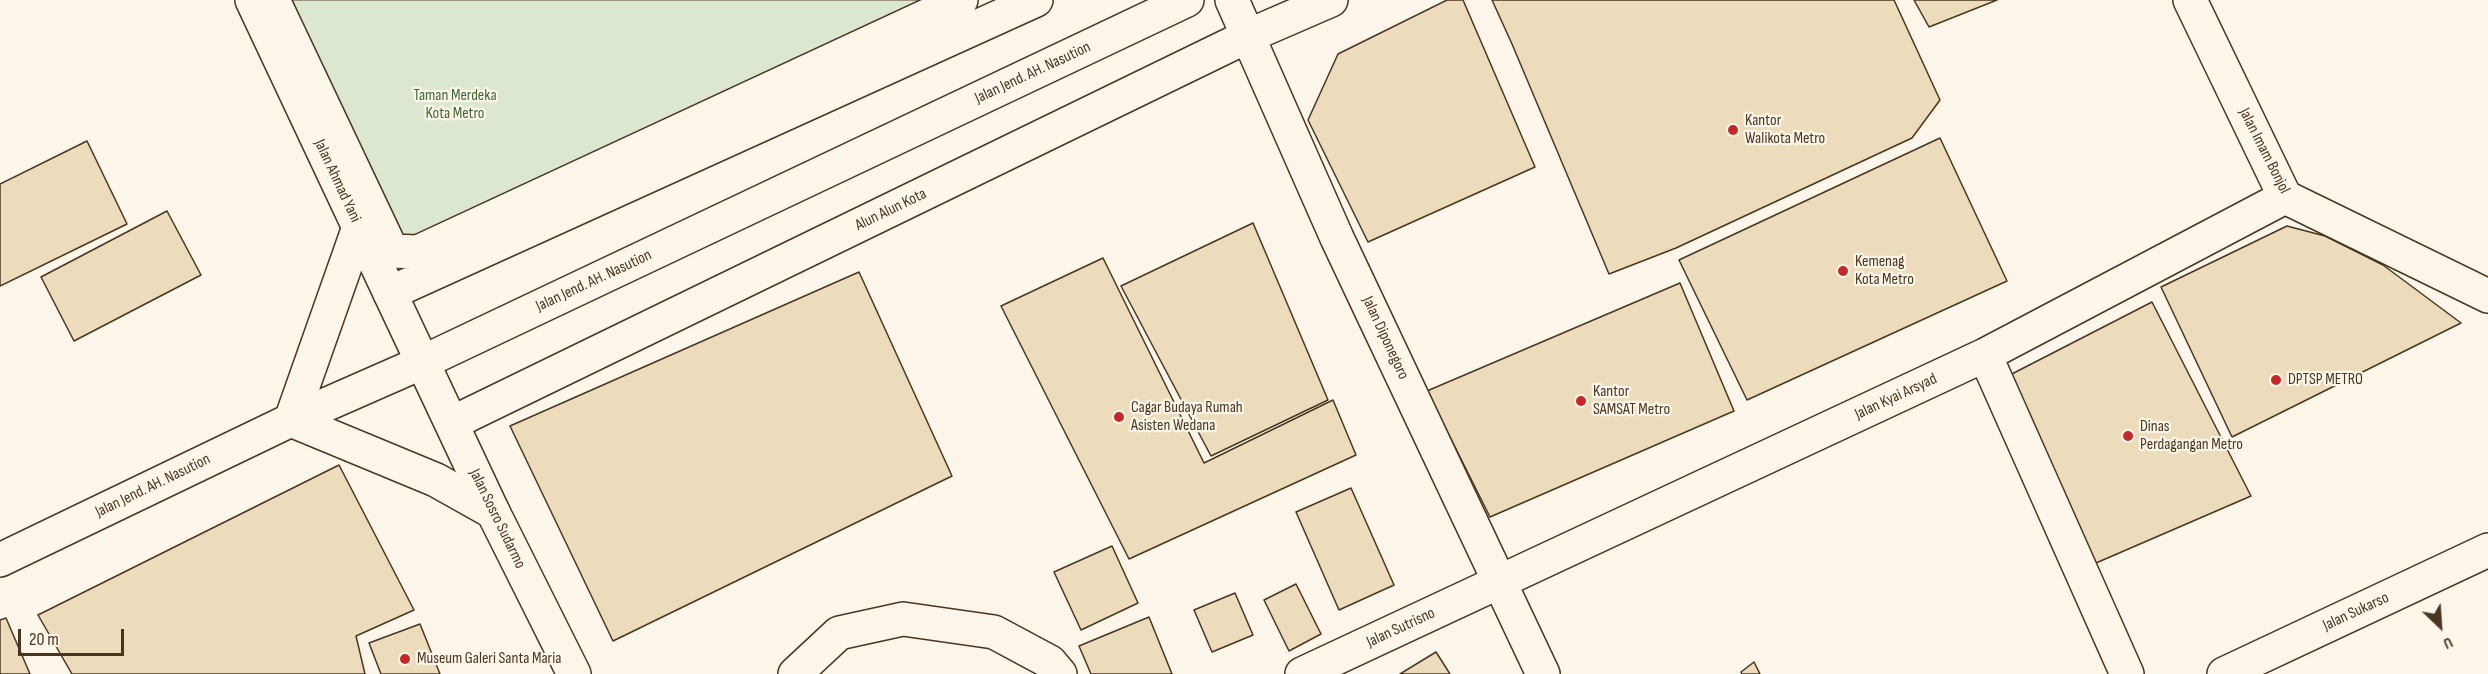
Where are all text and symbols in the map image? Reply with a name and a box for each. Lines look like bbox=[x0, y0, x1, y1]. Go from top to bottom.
street label: Jalan Jend. AH. Nasution bbox=[972, 38, 1094, 108]
park label: Taman Merdeka Kota Metro bbox=[413, 86, 497, 124]
street label: Jalan Imam Bonjol bbox=[2234, 105, 2294, 197]
place label: Kantor Walikota Metro bbox=[1745, 111, 1825, 149]
marker: Kantor Walikota Metro bbox=[1726, 123, 1740, 137]
street label: Jalan Ahmad Yani bbox=[309, 136, 365, 226]
street label: Alun Alun Kota bbox=[852, 185, 930, 235]
street label: Jalan Jend. AH. Nasution bbox=[533, 246, 655, 316]
place label: Kemenag Kota Metro bbox=[1855, 252, 1914, 290]
marker: Kemenag Kota Metro bbox=[1836, 264, 1850, 278]
street label: Jalan Diponegoro bbox=[1357, 293, 1413, 383]
street label: Jalan Kyai Arsyad bbox=[1852, 370, 1940, 424]
place label: DPTSP METRO bbox=[2288, 370, 2363, 390]
marker: DPTSP METRO bbox=[2269, 373, 2283, 387]
place label: Kantor SAMSAT Metro bbox=[1593, 382, 1670, 420]
marker: Kantor SAMSAT Metro bbox=[1574, 394, 1588, 408]
place label: Cagar Budaya Rumah Asisten Wedana bbox=[1131, 398, 1243, 436]
marker: Cagar Budaya Rumah Asisten Wedana bbox=[1112, 410, 1126, 424]
place label: Dinas Perdagangan Metro bbox=[2140, 417, 2243, 455]
marker: Dinas Perdagangan Metro bbox=[2121, 429, 2135, 443]
street label: Jalan Jend. AH. Nasution bbox=[92, 450, 214, 522]
street label: Jalan Sosro Sudarmo bbox=[465, 466, 529, 572]
street label: Jalan Sukarso bbox=[2320, 588, 2392, 636]
north arrow bbox=[2410, 596, 2470, 656]
street label: Jalan Sutrisno bbox=[1364, 604, 1438, 652]
scale bar bbox=[21, 617, 128, 655]
text: 20 m bbox=[29, 629, 59, 650]
text: U bbox=[2440, 632, 2456, 653]
place label: Museum Galeri Santa Maria bbox=[417, 649, 561, 669]
marker: Museum Galeri Santa Maria bbox=[398, 652, 412, 666]

